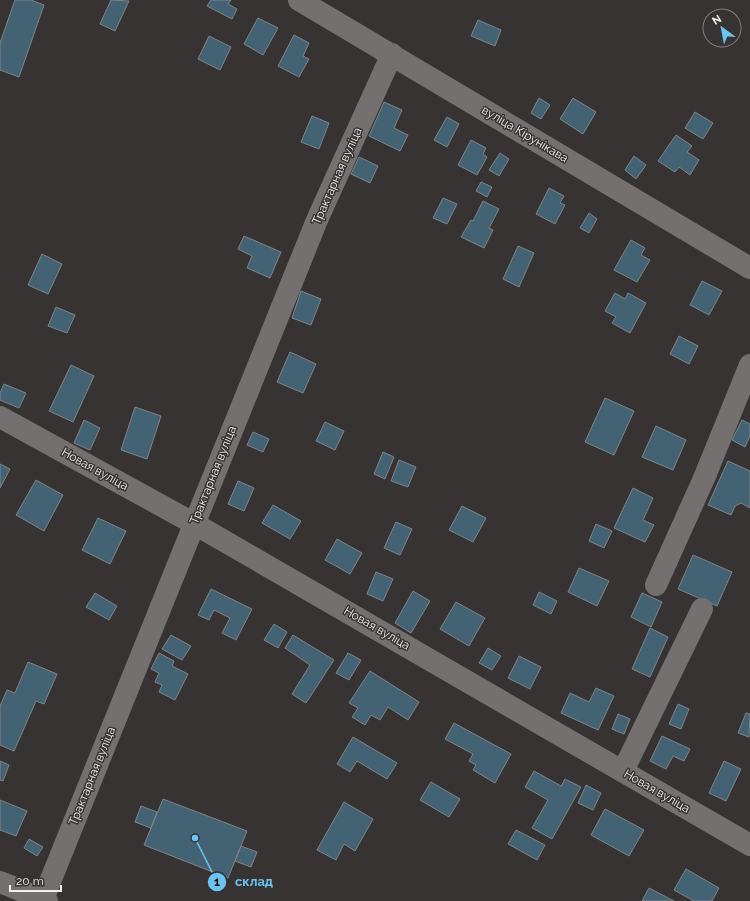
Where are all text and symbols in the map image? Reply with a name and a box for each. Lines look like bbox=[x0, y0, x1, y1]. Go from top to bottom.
north arrow bbox=[702, 8, 742, 48]
text: N bbox=[710, 12, 724, 28]
street label: вуліца Кірунікава bbox=[479, 103, 571, 165]
street label: Трактарная вуліца bbox=[309, 125, 365, 227]
street label: Трактарная вуліца bbox=[187, 424, 239, 526]
street label: Новая вуліца bbox=[59, 445, 131, 493]
street label: Новая вуліца bbox=[341, 603, 413, 653]
street label: Трактарная вуліца bbox=[66, 725, 118, 827]
street label: Новая вуліца bbox=[621, 766, 693, 816]
scale bar bbox=[10, 867, 61, 893]
callout: склад bbox=[207, 869, 281, 894]
text: 20 m bbox=[16, 874, 44, 888]
text: склад bbox=[235, 874, 273, 889]
text: 1 bbox=[214, 875, 220, 889]

